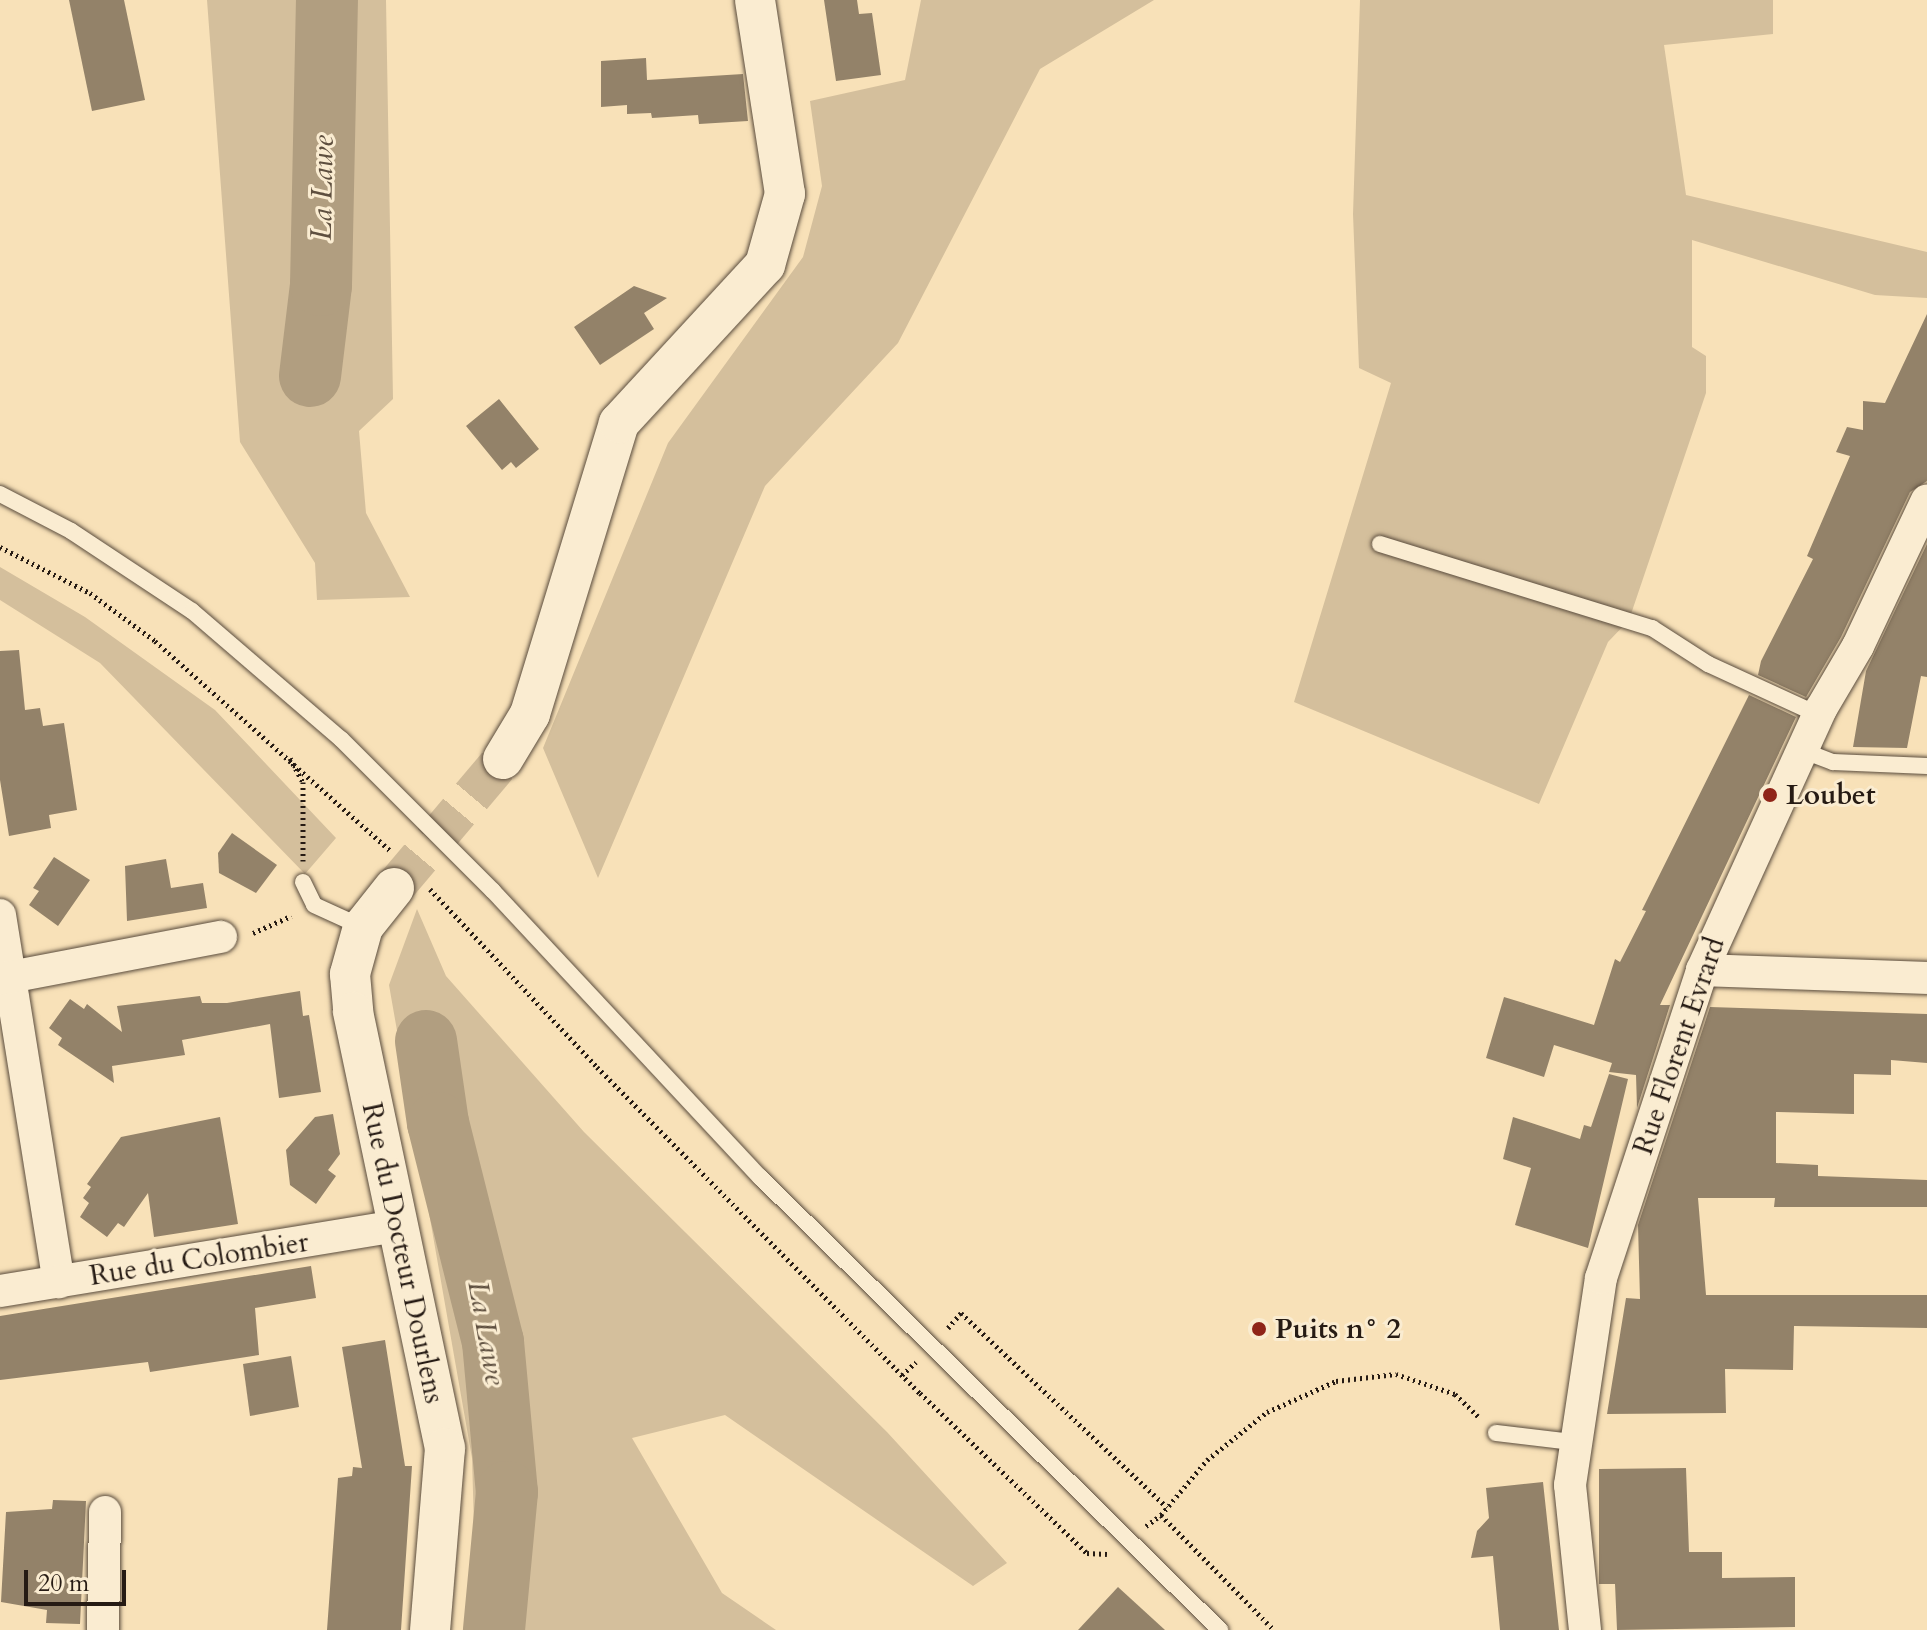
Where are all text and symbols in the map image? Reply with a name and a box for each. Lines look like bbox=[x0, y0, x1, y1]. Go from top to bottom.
water label: La Lawe bbox=[304, 135, 342, 241]
place label: Loubet bbox=[1786, 778, 1876, 812]
marker: Loubet bbox=[1761, 786, 1779, 804]
street label: Rue Florent Evrard bbox=[1626, 933, 1732, 1159]
street label: Rue du Docteur Dourlens bbox=[355, 1100, 451, 1406]
street label: Rue du Colombier bbox=[87, 1225, 311, 1293]
water label: La Lawe bbox=[459, 1278, 513, 1388]
place label: Puits n° 2 bbox=[1275, 1312, 1401, 1346]
marker: Puits n° 2 bbox=[1250, 1320, 1268, 1338]
scale bar bbox=[28, 1554, 130, 1604]
text: 20 m bbox=[38, 1567, 89, 1600]

